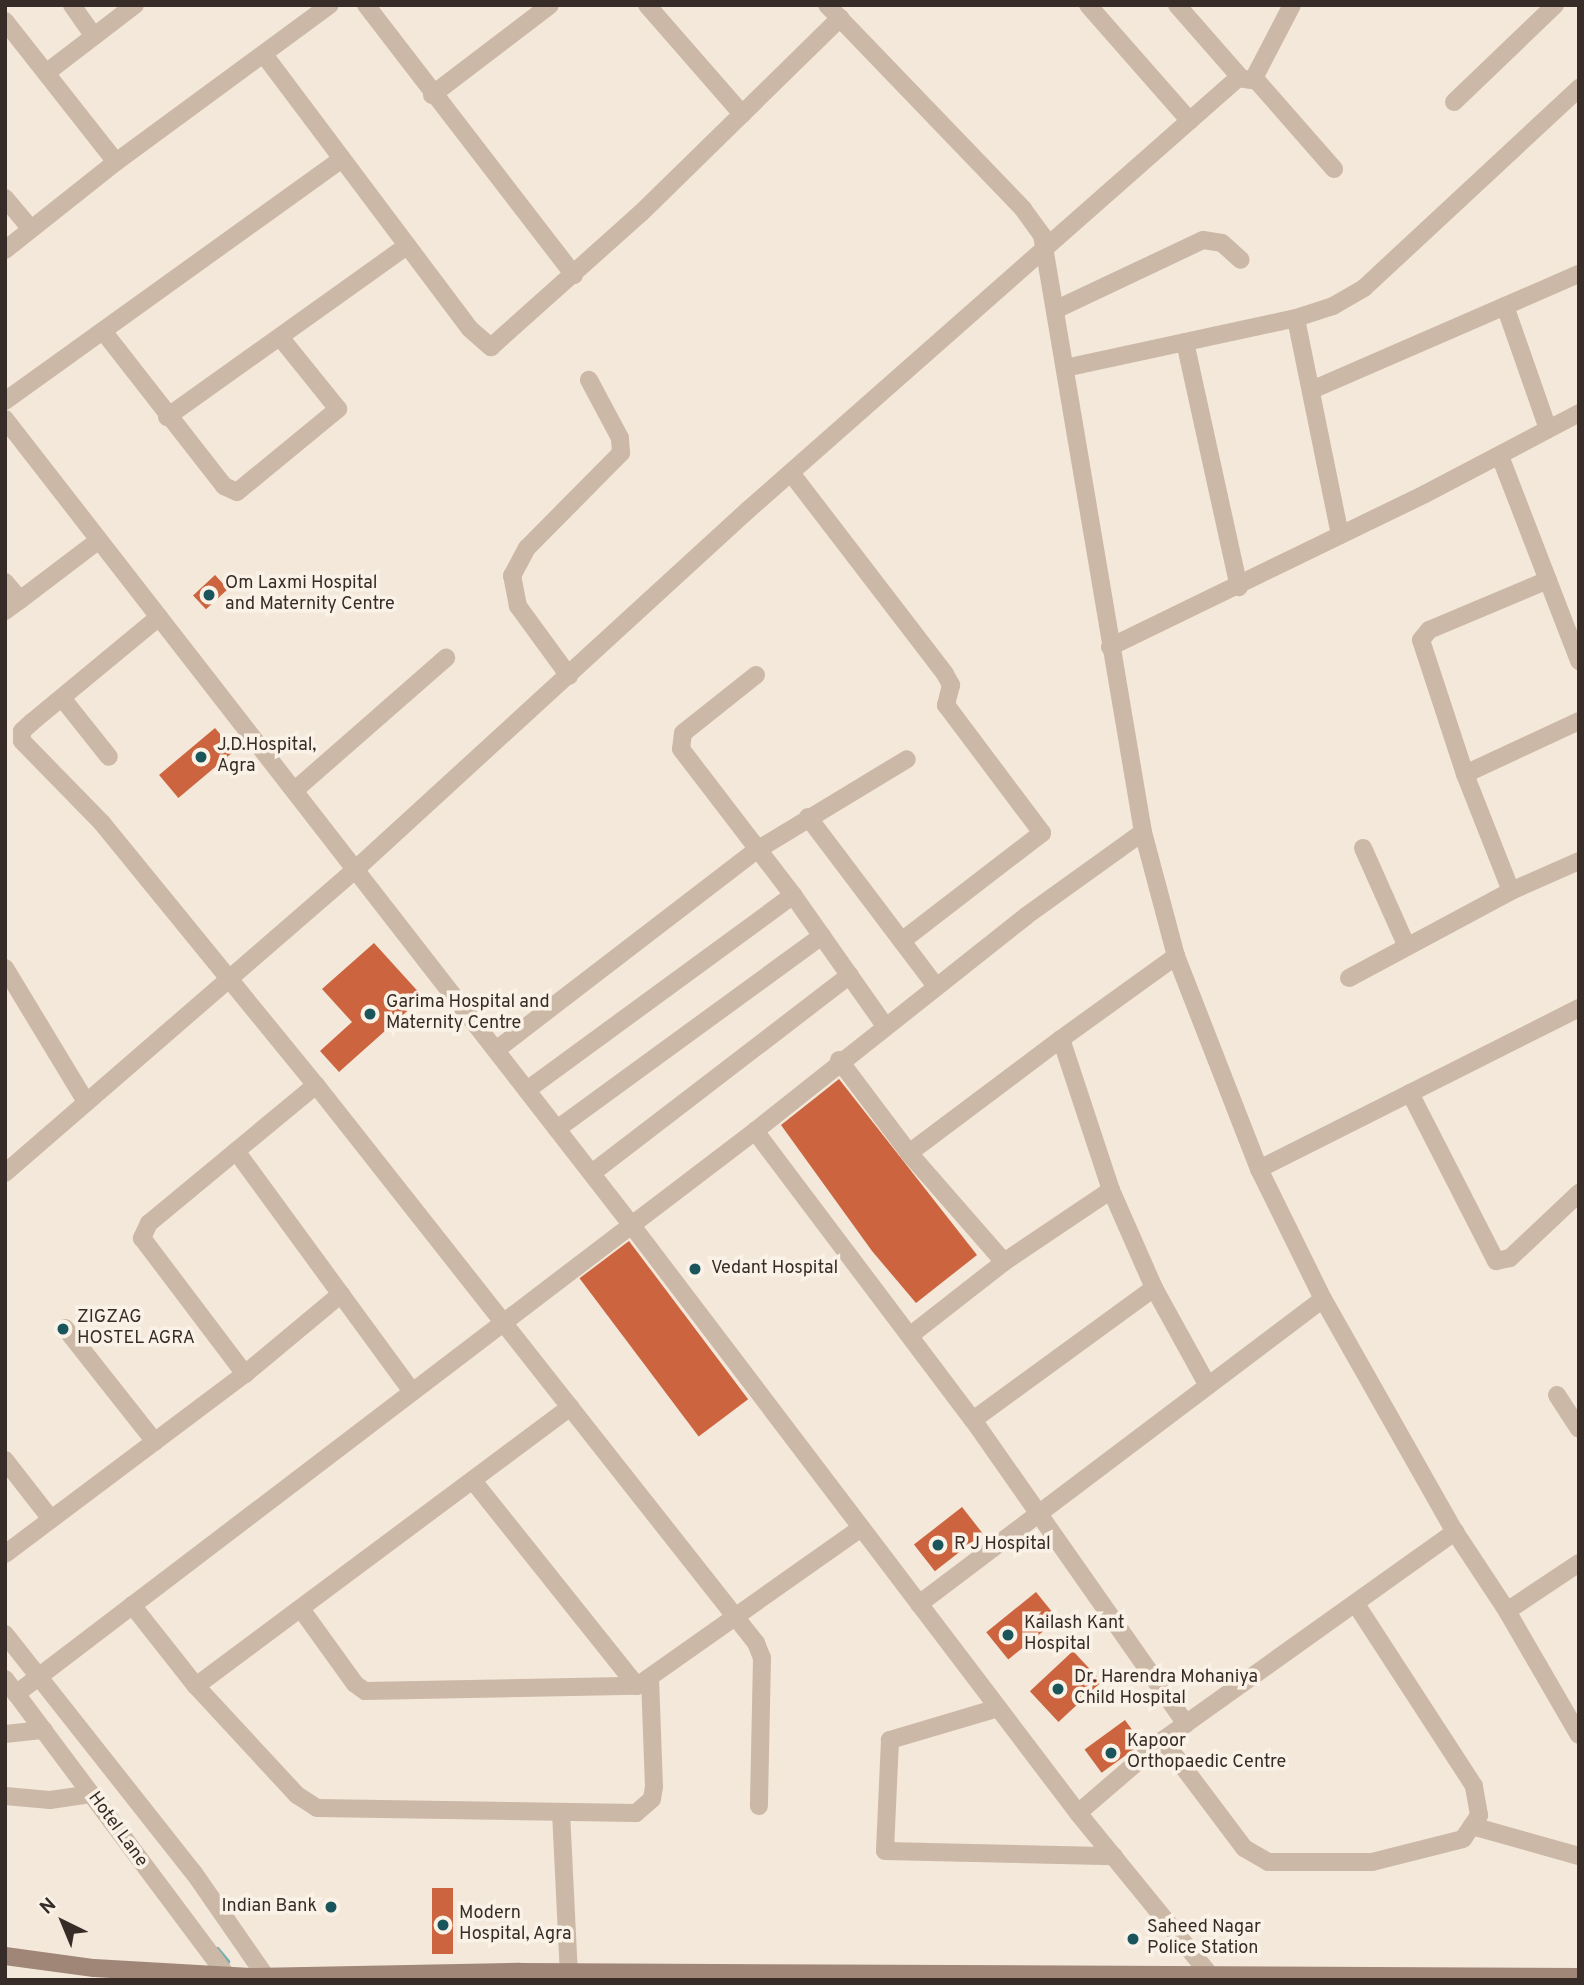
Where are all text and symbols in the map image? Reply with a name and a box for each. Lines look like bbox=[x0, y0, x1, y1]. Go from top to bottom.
place label: Om Laxmi Hospital and Maternity Centre bbox=[225, 574, 395, 616]
marker: Om Laxmi Hospital and Maternity Centre bbox=[199, 585, 219, 605]
place label: J.D.Hospital, Agra bbox=[217, 736, 316, 778]
marker: J.D.Hospital, Agra bbox=[191, 747, 211, 767]
place label: Garima Hospital and Maternity Centre bbox=[386, 993, 550, 1036]
marker: Garima Hospital and Maternity Centre bbox=[360, 1004, 380, 1024]
place label: Vedant Hospital bbox=[711, 1258, 838, 1280]
marker: Vedant Hospital bbox=[685, 1259, 705, 1279]
place label: ZIGZAG HOSTEL AGRA bbox=[77, 1308, 196, 1350]
marker: ZIGZAG HOSTEL AGRA bbox=[55, 1321, 71, 1337]
place label: R J Hospital bbox=[954, 1534, 1051, 1556]
marker: R J Hospital bbox=[928, 1535, 948, 1555]
place label: Kailash Kant Hospital bbox=[1024, 1614, 1125, 1656]
marker: Kailash Kant Hospital bbox=[998, 1625, 1018, 1645]
place label: Dr. Harendra Mohaniya Child Hospital bbox=[1074, 1668, 1258, 1710]
marker: Dr. Harendra Mohaniya Child Hospital bbox=[1048, 1679, 1068, 1699]
place label: Kapoor Orthopaedic Centre bbox=[1127, 1732, 1286, 1774]
marker: Kapoor Orthopaedic Centre bbox=[1101, 1743, 1121, 1763]
street label: Hotel Lane bbox=[83, 1788, 151, 1872]
north arrow bbox=[28, 1887, 98, 1957]
text: N bbox=[36, 1893, 62, 1920]
place label: Indian Bank bbox=[221, 1896, 317, 1918]
marker: Indian Bank bbox=[323, 1899, 339, 1915]
place label: Modern Hospital, Agra bbox=[459, 1904, 572, 1946]
marker: Modern Hospital, Agra bbox=[433, 1915, 453, 1935]
place label: Saheed Nagar Police Station bbox=[1147, 1918, 1261, 1960]
marker: Saheed Nagar Police Station bbox=[1125, 1931, 1141, 1947]

